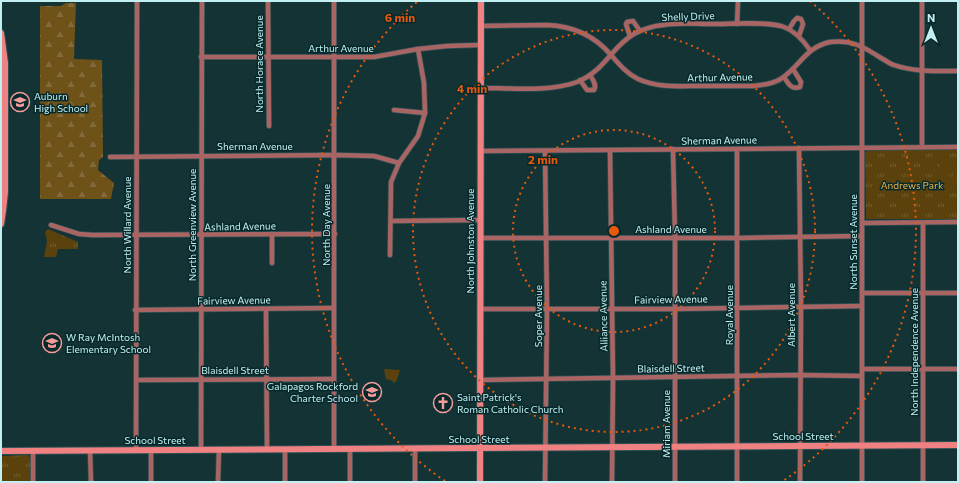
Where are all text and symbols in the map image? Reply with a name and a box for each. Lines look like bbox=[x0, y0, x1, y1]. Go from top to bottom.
north arrow bbox=[911, 8, 951, 48]
street label: Shelly Drive bbox=[661, 9, 715, 23]
text: 6 min bbox=[385, 10, 415, 24]
text: N bbox=[927, 11, 935, 24]
street label: North Horace Avenue bbox=[253, 15, 265, 113]
street label: Arthur Avenue bbox=[308, 42, 374, 54]
street label: Arthur Avenue bbox=[687, 70, 753, 84]
text: 4 min bbox=[457, 81, 487, 95]
place label: Auburn High School bbox=[34, 90, 88, 114]
school or university icon: Auburn High School bbox=[9, 91, 31, 113]
street label: Sherman Avenue bbox=[681, 133, 757, 147]
street label: Sherman Avenue bbox=[217, 140, 293, 152]
text: 2 min bbox=[528, 152, 558, 166]
street label: North Greenview Avenue bbox=[186, 169, 198, 281]
street label: North Willard Avenue bbox=[121, 176, 133, 274]
park label: Andrews Park bbox=[881, 179, 944, 191]
street label: North Day Avenue bbox=[320, 184, 332, 266]
street label: North Johnston Avenue bbox=[464, 188, 476, 294]
street label: North Sunset Avenue bbox=[847, 194, 859, 290]
street label: Ashland Avenue bbox=[204, 219, 276, 233]
street label: Ashland Avenue bbox=[635, 223, 707, 235]
centre of rings bbox=[607, 224, 621, 238]
street label: Alliance Avenue bbox=[596, 280, 610, 352]
street label: Albert Avenue bbox=[785, 283, 797, 347]
street label: Soper Avenue bbox=[532, 285, 544, 347]
street label: Royal Avenue bbox=[723, 285, 735, 345]
street label: North Independence Avenue bbox=[908, 288, 920, 416]
street label: Fairview Avenue bbox=[634, 292, 708, 306]
street label: Fairview Avenue bbox=[197, 293, 271, 307]
place label: W Ray McIntosh Elementary School bbox=[66, 331, 151, 355]
school or university icon: W Ray McIntosh Elementary School bbox=[41, 332, 63, 354]
street label: Blaisdell Street bbox=[637, 361, 705, 375]
street label: Blaisdell Street bbox=[201, 364, 269, 376]
place label: Galapagos Rockford Charter School bbox=[267, 380, 358, 404]
school or university icon: Galapagos Rockford Charter School bbox=[361, 381, 383, 403]
street label: Miriam Avenue bbox=[660, 390, 672, 458]
place label: Saint Patrick's Roman Catholic Church bbox=[457, 391, 563, 415]
church icon: Saint Patrick's Roman Catholic Church bbox=[432, 392, 454, 414]
street label: School Street bbox=[772, 430, 834, 442]
street label: School Street bbox=[448, 433, 510, 445]
street label: School Street bbox=[124, 434, 186, 446]

